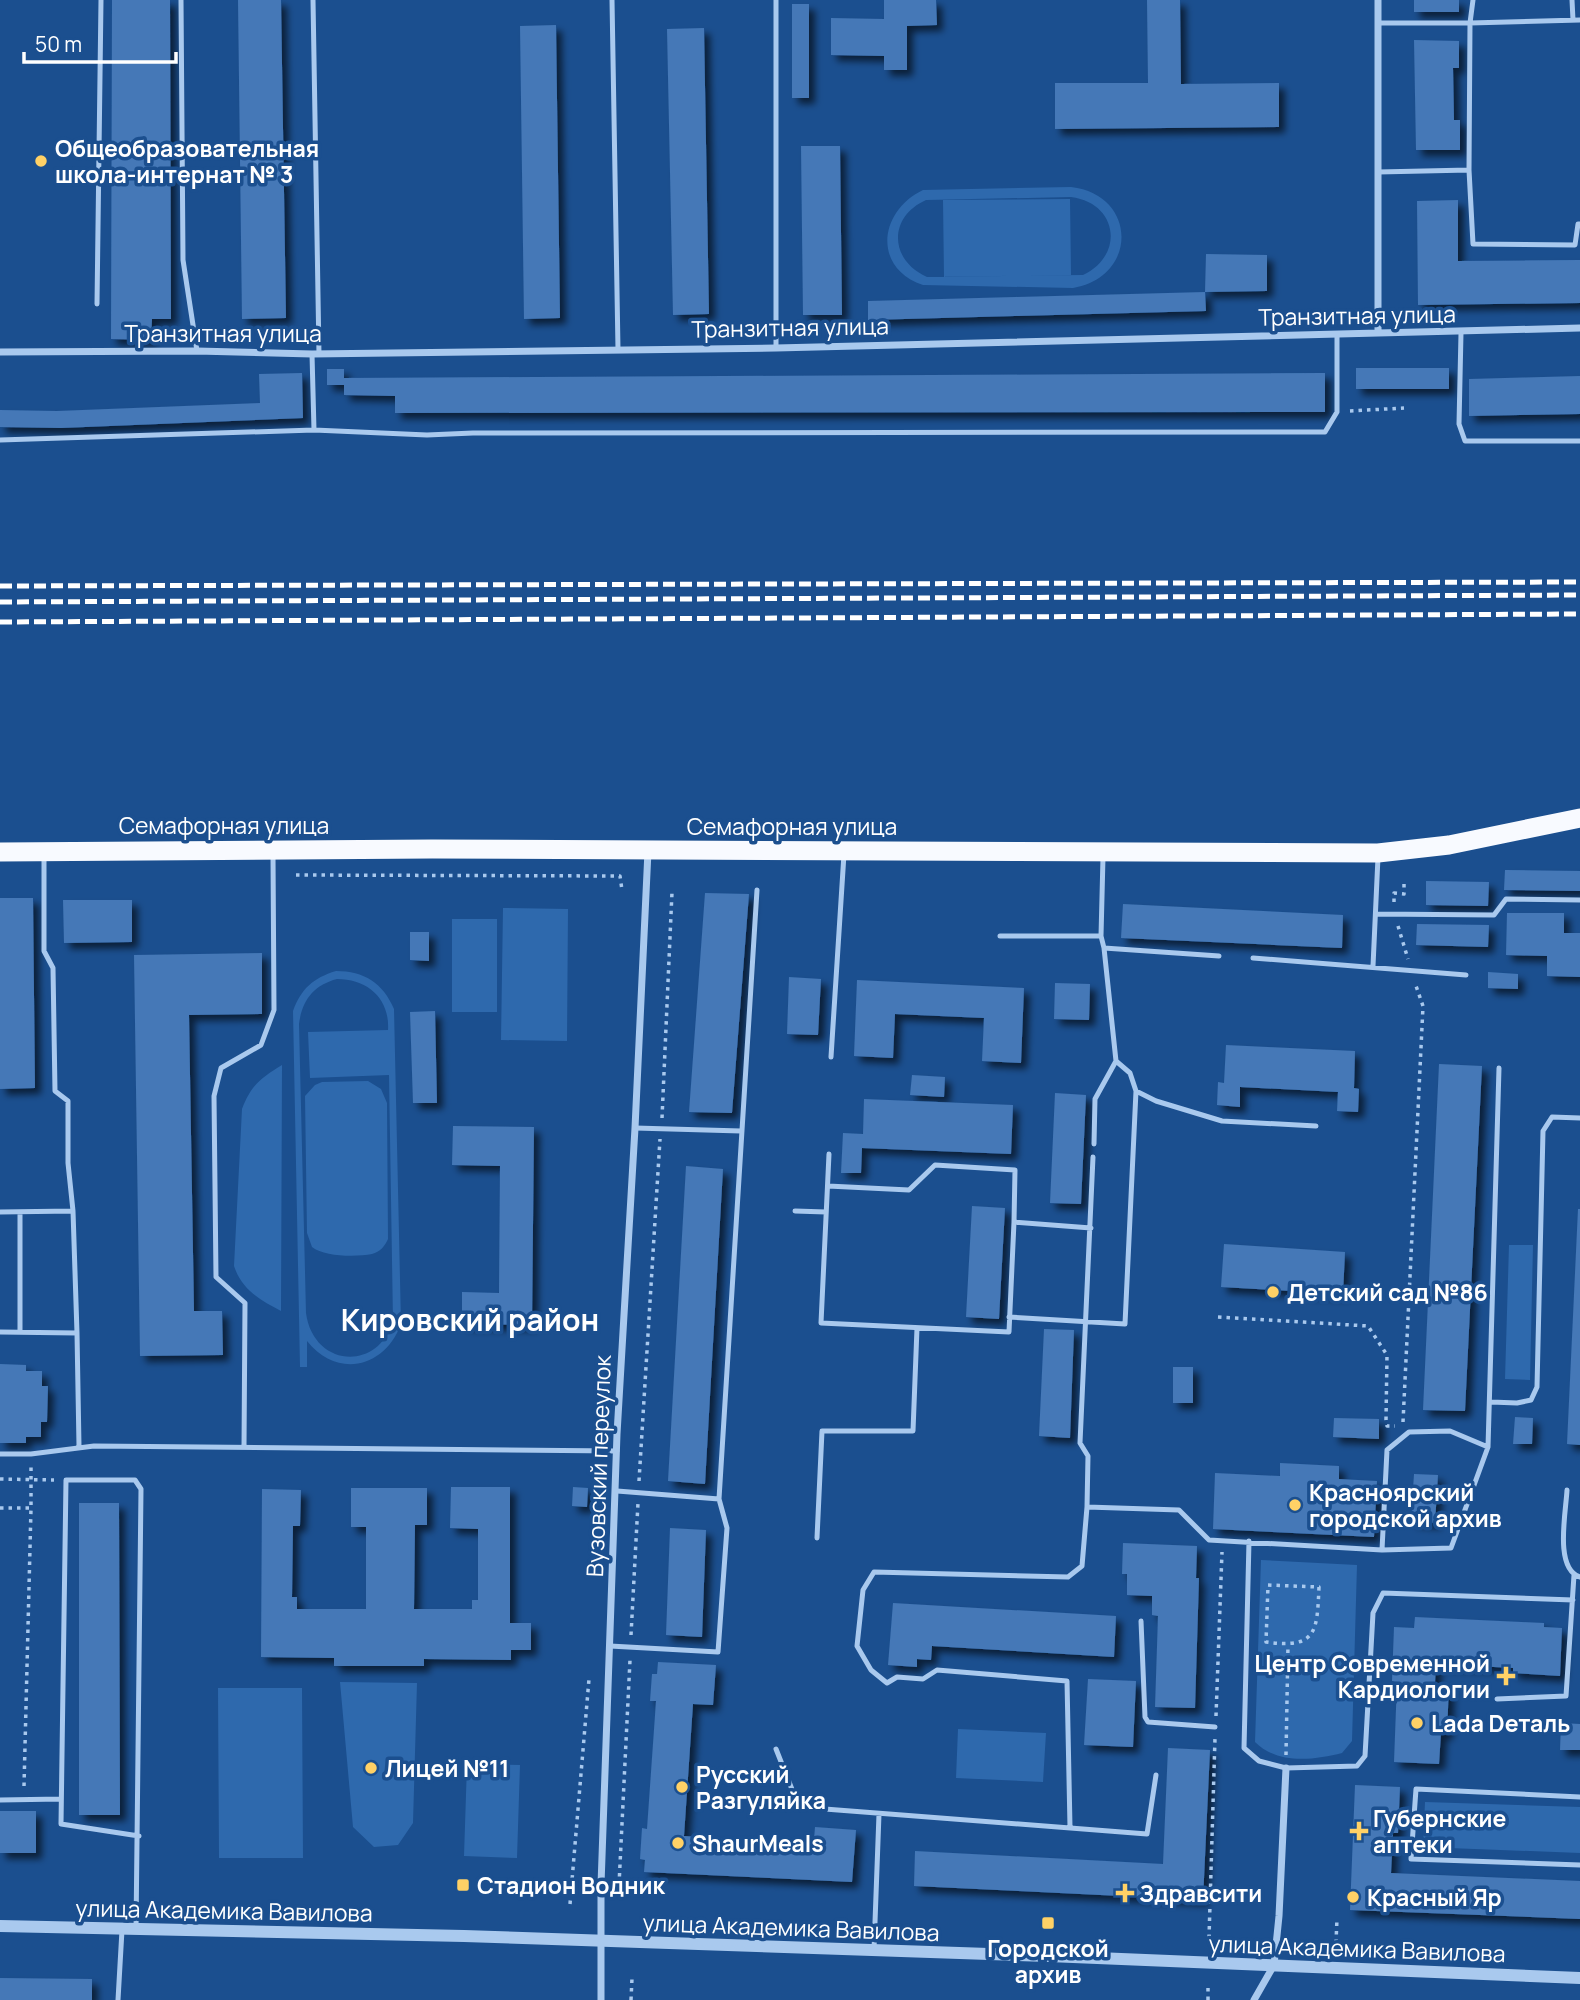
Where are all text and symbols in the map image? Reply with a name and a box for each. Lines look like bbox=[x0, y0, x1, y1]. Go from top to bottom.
scale bar bbox=[24, 21, 177, 65]
text: 50 m bbox=[35, 30, 82, 58]
place label: Общеобразовательная школа-интернат № 3 bbox=[55, 132, 319, 190]
marker: Общеобразовательная школа-интернат № 3 bbox=[33, 153, 49, 169]
street label: Транзитная улица bbox=[1258, 297, 1456, 333]
street label: Транзитная улица bbox=[691, 309, 889, 345]
street label: Транзитная улица bbox=[124, 317, 322, 349]
street label: Семафорная улица bbox=[119, 809, 329, 841]
street label: Семафорная улица bbox=[687, 810, 897, 842]
place label: Детский сад №86 bbox=[1287, 1276, 1488, 1308]
marker: Детский сад №86 bbox=[1265, 1284, 1281, 1300]
district label: Кировский район bbox=[341, 1299, 599, 1340]
street label: Вузовский переулок bbox=[578, 1354, 618, 1577]
place label: Красноярский городской архив bbox=[1309, 1476, 1502, 1534]
marker: Красноярский городской архив bbox=[1287, 1497, 1303, 1513]
place label: Центр Современной Кардиологии bbox=[1255, 1647, 1490, 1705]
marker: Центр Современной Кардиологии bbox=[1496, 1666, 1516, 1686]
place label: Lada Dеталь bbox=[1431, 1707, 1570, 1739]
marker: Lada Dеталь bbox=[1409, 1715, 1425, 1731]
place label: Лицей №11 bbox=[385, 1752, 509, 1784]
place label: Русский Разгуляйка bbox=[696, 1758, 826, 1816]
marker: Лицей №11 bbox=[363, 1760, 379, 1776]
marker: Русский Разгуляйка bbox=[674, 1779, 690, 1795]
place label: Губернские аптеки bbox=[1373, 1802, 1506, 1860]
marker: Губернские аптеки bbox=[1351, 1823, 1367, 1839]
place label: ShаurMeals bbox=[692, 1827, 824, 1859]
marker: ShаurMeals bbox=[670, 1835, 686, 1851]
place label: Стадион Водник bbox=[477, 1869, 665, 1901]
marker: Стадион Водник bbox=[455, 1877, 471, 1893]
place label: Здравсити bbox=[1139, 1877, 1262, 1909]
place label: Красный Яр bbox=[1367, 1881, 1502, 1913]
marker: Здравсити bbox=[1117, 1885, 1133, 1901]
marker: Красный Яр bbox=[1345, 1889, 1361, 1905]
street label: улица Академика Вавилова bbox=[75, 1891, 373, 1929]
street label: улица Академика Вавилова bbox=[642, 1906, 940, 1948]
marker: Городской архив bbox=[1040, 1915, 1056, 1931]
street label: улица Академика Вавилова bbox=[1208, 1927, 1506, 1969]
place label: Городской архив bbox=[987, 1932, 1109, 1990]

